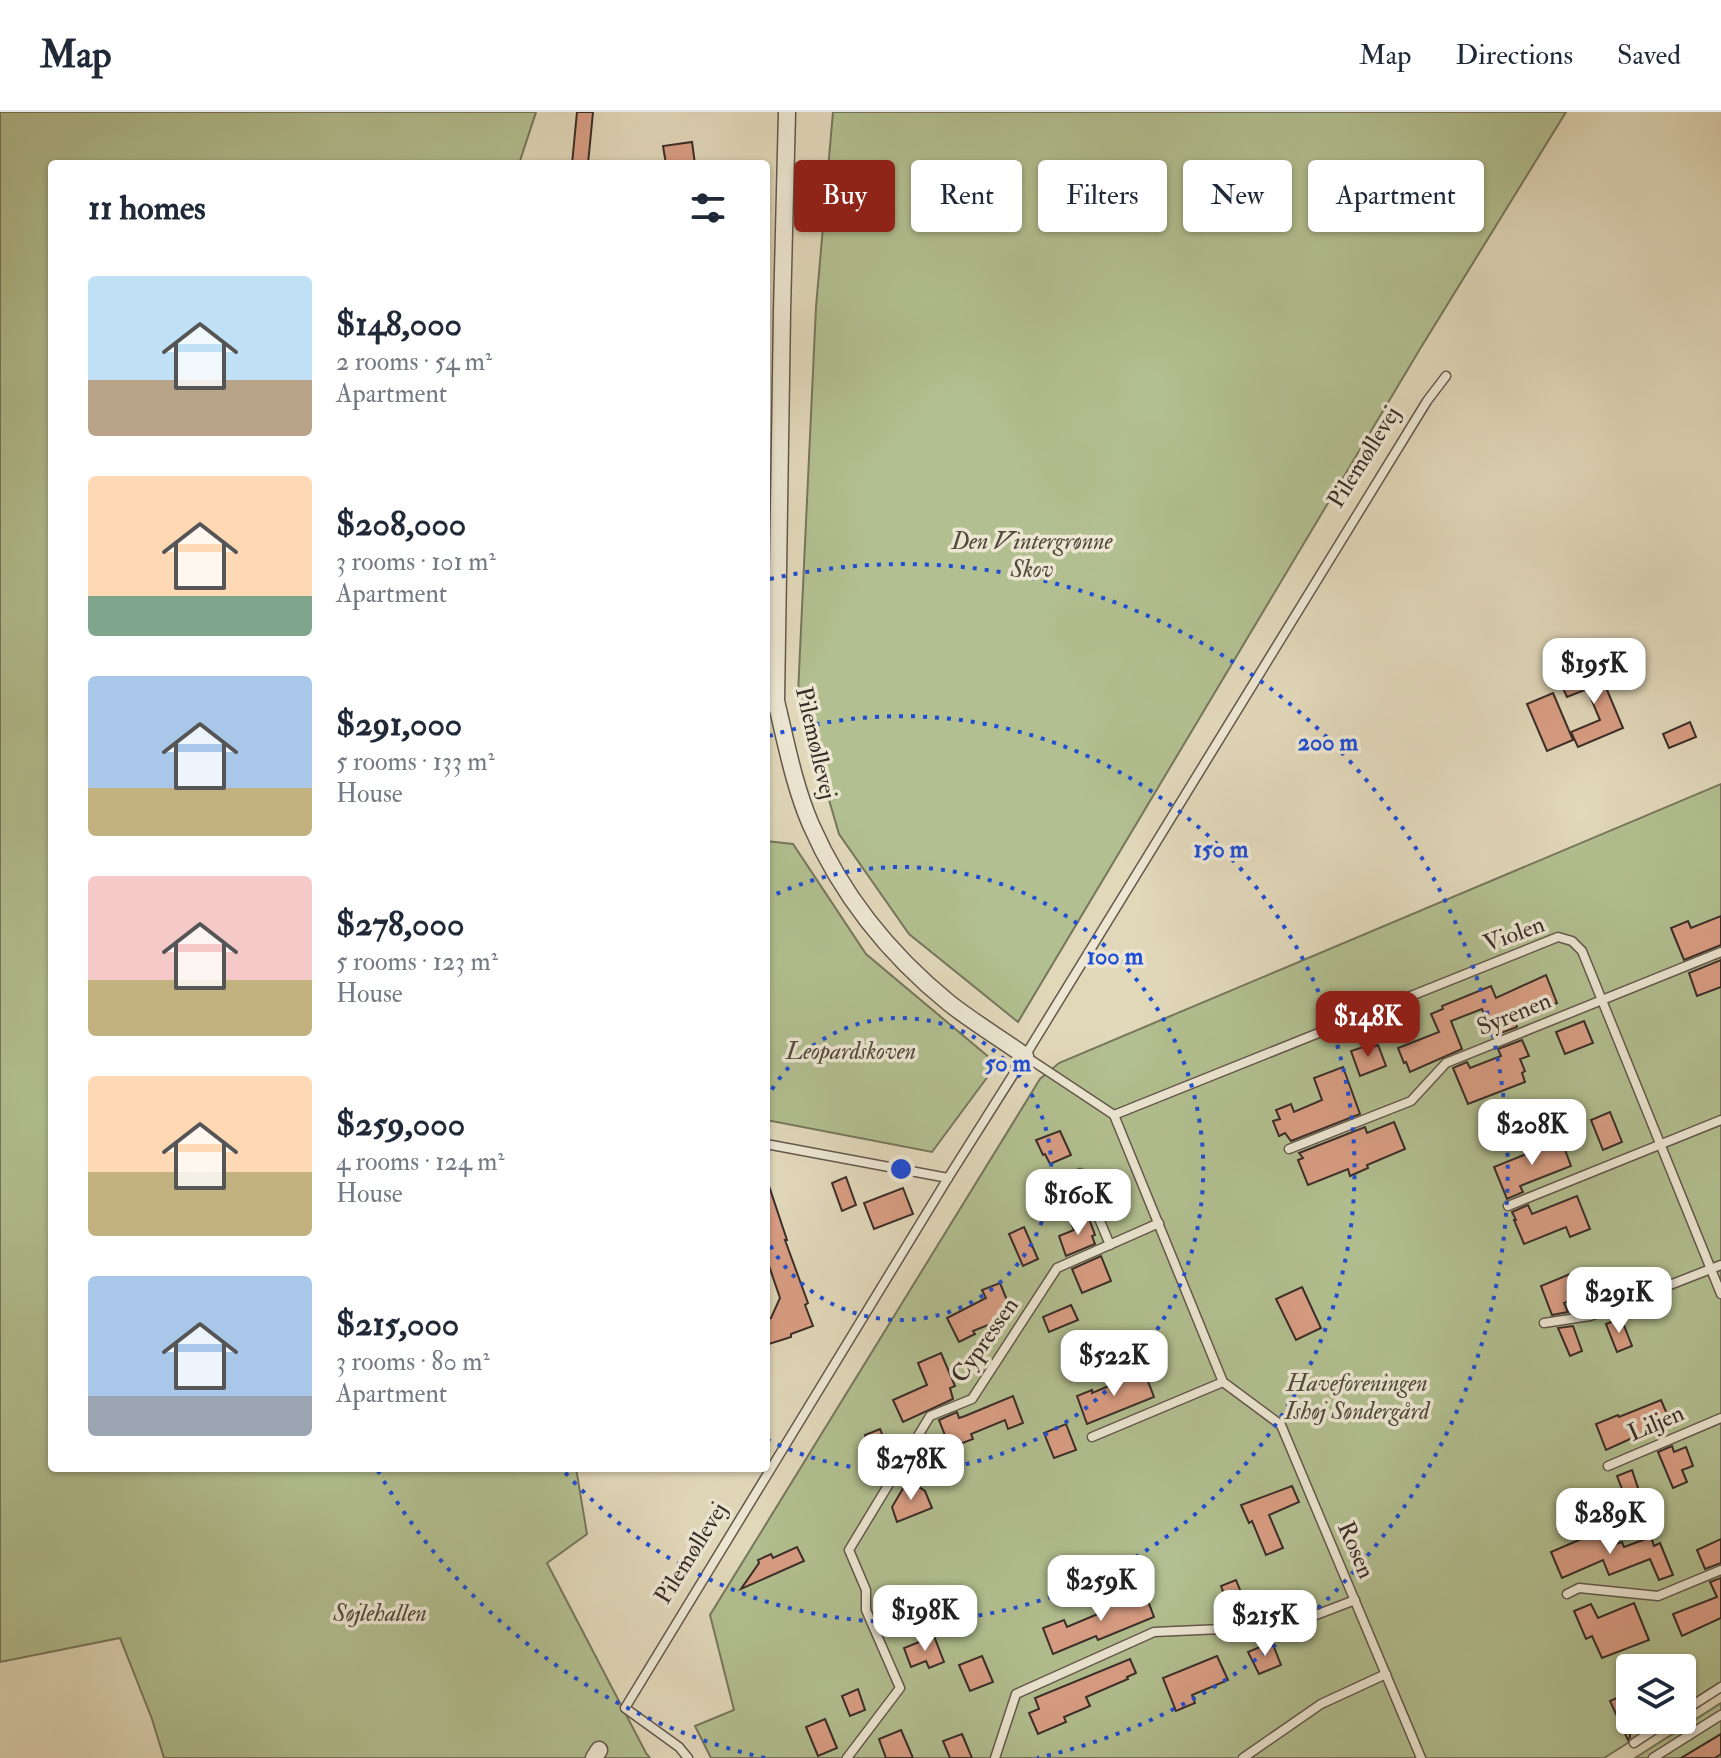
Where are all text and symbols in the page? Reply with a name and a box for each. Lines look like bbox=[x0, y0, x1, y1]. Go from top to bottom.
text: Map bbox=[40, 31, 111, 79]
text: Map bbox=[1359, 38, 1412, 73]
text: Directions bbox=[1456, 38, 1573, 73]
text: Saved bbox=[1617, 38, 1681, 73]
chip: Buy bbox=[794, 160, 895, 232]
chip: Rent bbox=[911, 160, 1022, 232]
chip: Filters bbox=[1038, 160, 1167, 232]
chip: New bbox=[1183, 160, 1292, 232]
chip: Apartment bbox=[1308, 160, 1484, 232]
icon: filters bbox=[686, 186, 730, 230]
text: 11 homes bbox=[88, 187, 206, 230]
text: $148,000 bbox=[336, 303, 462, 346]
icon: home bbox=[152, 308, 248, 404]
text: 2 rooms · 54 m² bbox=[336, 346, 492, 378]
text: Apartment bbox=[336, 378, 447, 410]
street label: Pilemøllevej bbox=[1321, 400, 1407, 514]
text: $208,000 bbox=[336, 503, 466, 546]
icon: home bbox=[152, 508, 248, 604]
park label: Den Vintergrønne Skov bbox=[950, 526, 1114, 585]
text: 3 rooms · 101 m² bbox=[336, 546, 496, 578]
text: Apartment bbox=[336, 578, 447, 610]
pin: $195K bbox=[1538, 638, 1650, 706]
text: $195K bbox=[1561, 648, 1627, 680]
street label: Pilemøllevej bbox=[788, 684, 844, 802]
text: $291,000 bbox=[336, 703, 462, 746]
icon: home bbox=[152, 708, 248, 804]
text: 200 m bbox=[1298, 727, 1359, 758]
text: 5 rooms · 133 m² bbox=[336, 746, 495, 778]
text: House bbox=[336, 778, 403, 810]
text: 150 m bbox=[1194, 834, 1249, 865]
text: $278,000 bbox=[336, 903, 464, 946]
icon: home bbox=[152, 908, 248, 1004]
street label: Violen bbox=[1479, 909, 1549, 959]
text: 100 m bbox=[1087, 941, 1144, 972]
text: 5 rooms · 123 m² bbox=[336, 946, 498, 978]
text: House bbox=[336, 978, 403, 1010]
street label: Syrenen bbox=[1472, 985, 1556, 1043]
pin: $148K bbox=[1312, 991, 1424, 1059]
text: $148K bbox=[1334, 1001, 1402, 1033]
park label: Leopardskoven bbox=[785, 1036, 916, 1067]
text: 50 m bbox=[985, 1048, 1032, 1079]
pin: $208K bbox=[1476, 1099, 1588, 1167]
text: $259,000 bbox=[336, 1103, 465, 1146]
icon: home bbox=[152, 1108, 248, 1204]
text: $208K bbox=[1496, 1109, 1568, 1141]
text: 4 rooms · 124 m² bbox=[336, 1146, 505, 1178]
centre of rings bbox=[887, 1155, 915, 1183]
pin: $160K bbox=[1022, 1169, 1134, 1237]
text: House bbox=[336, 1178, 403, 1210]
text: $160K bbox=[1044, 1179, 1112, 1211]
pin: $291K bbox=[1563, 1267, 1675, 1335]
text: $291K bbox=[1585, 1277, 1653, 1309]
street label: Cypressen bbox=[944, 1291, 1026, 1389]
text: $215,000 bbox=[336, 1303, 459, 1346]
icon: home bbox=[152, 1308, 248, 1404]
pin: $522K bbox=[1058, 1330, 1170, 1398]
text: $522K bbox=[1079, 1340, 1149, 1372]
text: 3 rooms · 80 m² bbox=[336, 1346, 490, 1378]
park label: Haveforeningen Ishøj Søndergård bbox=[1283, 1368, 1431, 1427]
text: Apartment bbox=[336, 1378, 447, 1410]
street label: Liljen bbox=[1623, 1397, 1689, 1449]
pin: $278K bbox=[855, 1434, 967, 1502]
text: $278K bbox=[876, 1444, 946, 1476]
pin: $289K bbox=[1554, 1488, 1666, 1556]
street label: Pilemøllevej bbox=[648, 1496, 734, 1610]
text: $289K bbox=[1574, 1498, 1646, 1530]
street label: Rosen bbox=[1330, 1517, 1382, 1583]
pin: $259K bbox=[1045, 1555, 1157, 1623]
text: $259K bbox=[1066, 1565, 1136, 1597]
pin: $198K bbox=[869, 1585, 981, 1653]
pin: $215K bbox=[1209, 1590, 1321, 1658]
text: $198K bbox=[891, 1595, 959, 1627]
park label: Søjlehallen bbox=[332, 1598, 427, 1629]
text: $215K bbox=[1232, 1600, 1298, 1632]
map controls bbox=[1616, 1654, 1696, 1734]
button: layers bbox=[1616, 1654, 1696, 1734]

